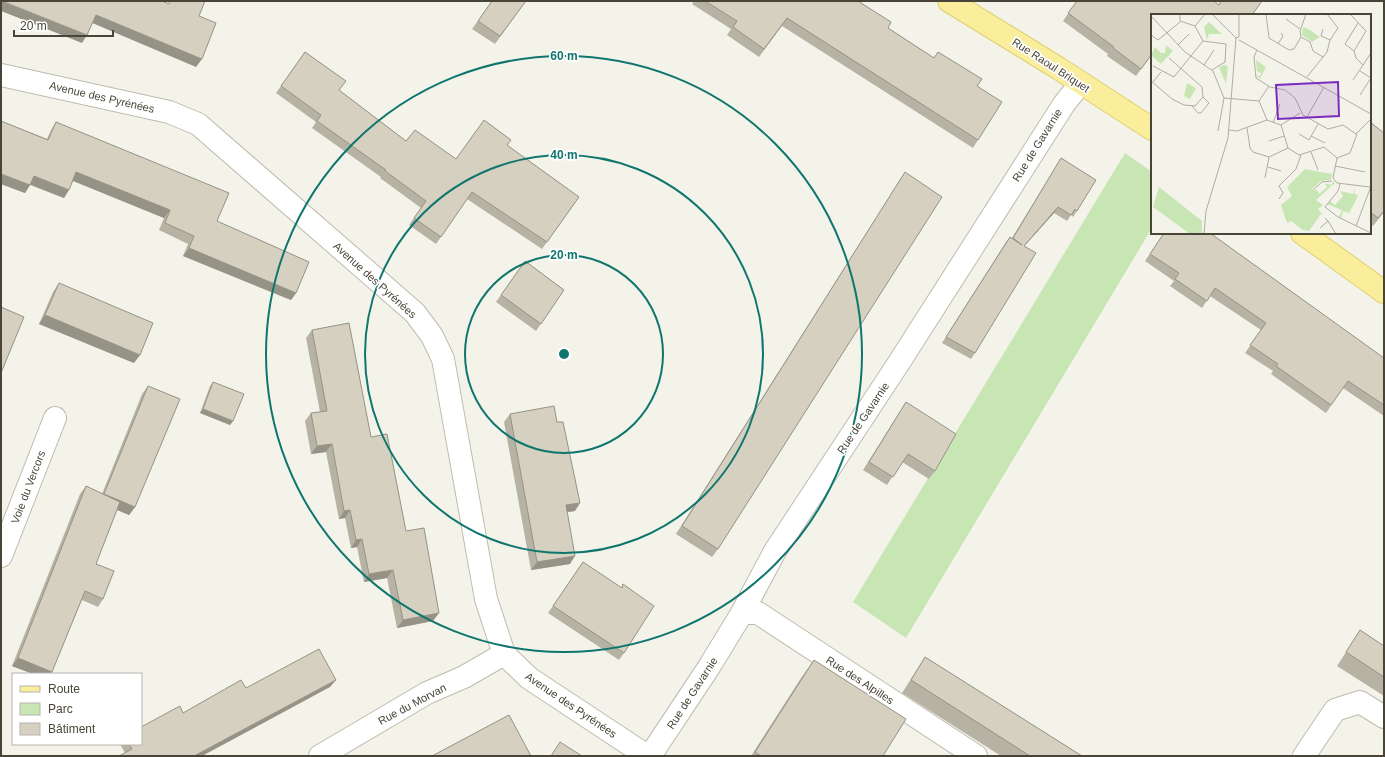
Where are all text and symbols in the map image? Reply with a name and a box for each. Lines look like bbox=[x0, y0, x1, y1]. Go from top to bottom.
scale bar bbox=[14, 12, 113, 38]
inset map bbox=[1151, 14, 1371, 234]
text: 20 m bbox=[20, 19, 47, 33]
street label: Rue Raoul Briquet bbox=[1010, 35, 1092, 95]
text: 60 m bbox=[550, 49, 578, 63]
street label: Avenue des Pyrénées bbox=[48, 79, 156, 115]
street label: Rue de Gavarnie bbox=[1010, 107, 1064, 183]
text: 40 m bbox=[550, 148, 578, 162]
street label: Avenue des Pyrénées bbox=[331, 240, 419, 321]
text: 20 m bbox=[550, 248, 578, 262]
centre of rings bbox=[557, 347, 571, 361]
street label: Rue de Gavarnie bbox=[835, 380, 891, 456]
street label: Voie du Vercors bbox=[9, 448, 48, 525]
street label: Rue des Alpilles bbox=[824, 654, 897, 707]
street label: Rue de Gavarnie bbox=[664, 655, 720, 731]
street label: Avenue des Pyrénées bbox=[523, 670, 619, 740]
legend bbox=[12, 673, 142, 745]
street label: Rue du Morvan bbox=[376, 681, 448, 727]
text: Route bbox=[48, 682, 80, 696]
text: Parc bbox=[48, 702, 73, 716]
text: Bâtiment bbox=[48, 722, 96, 736]

